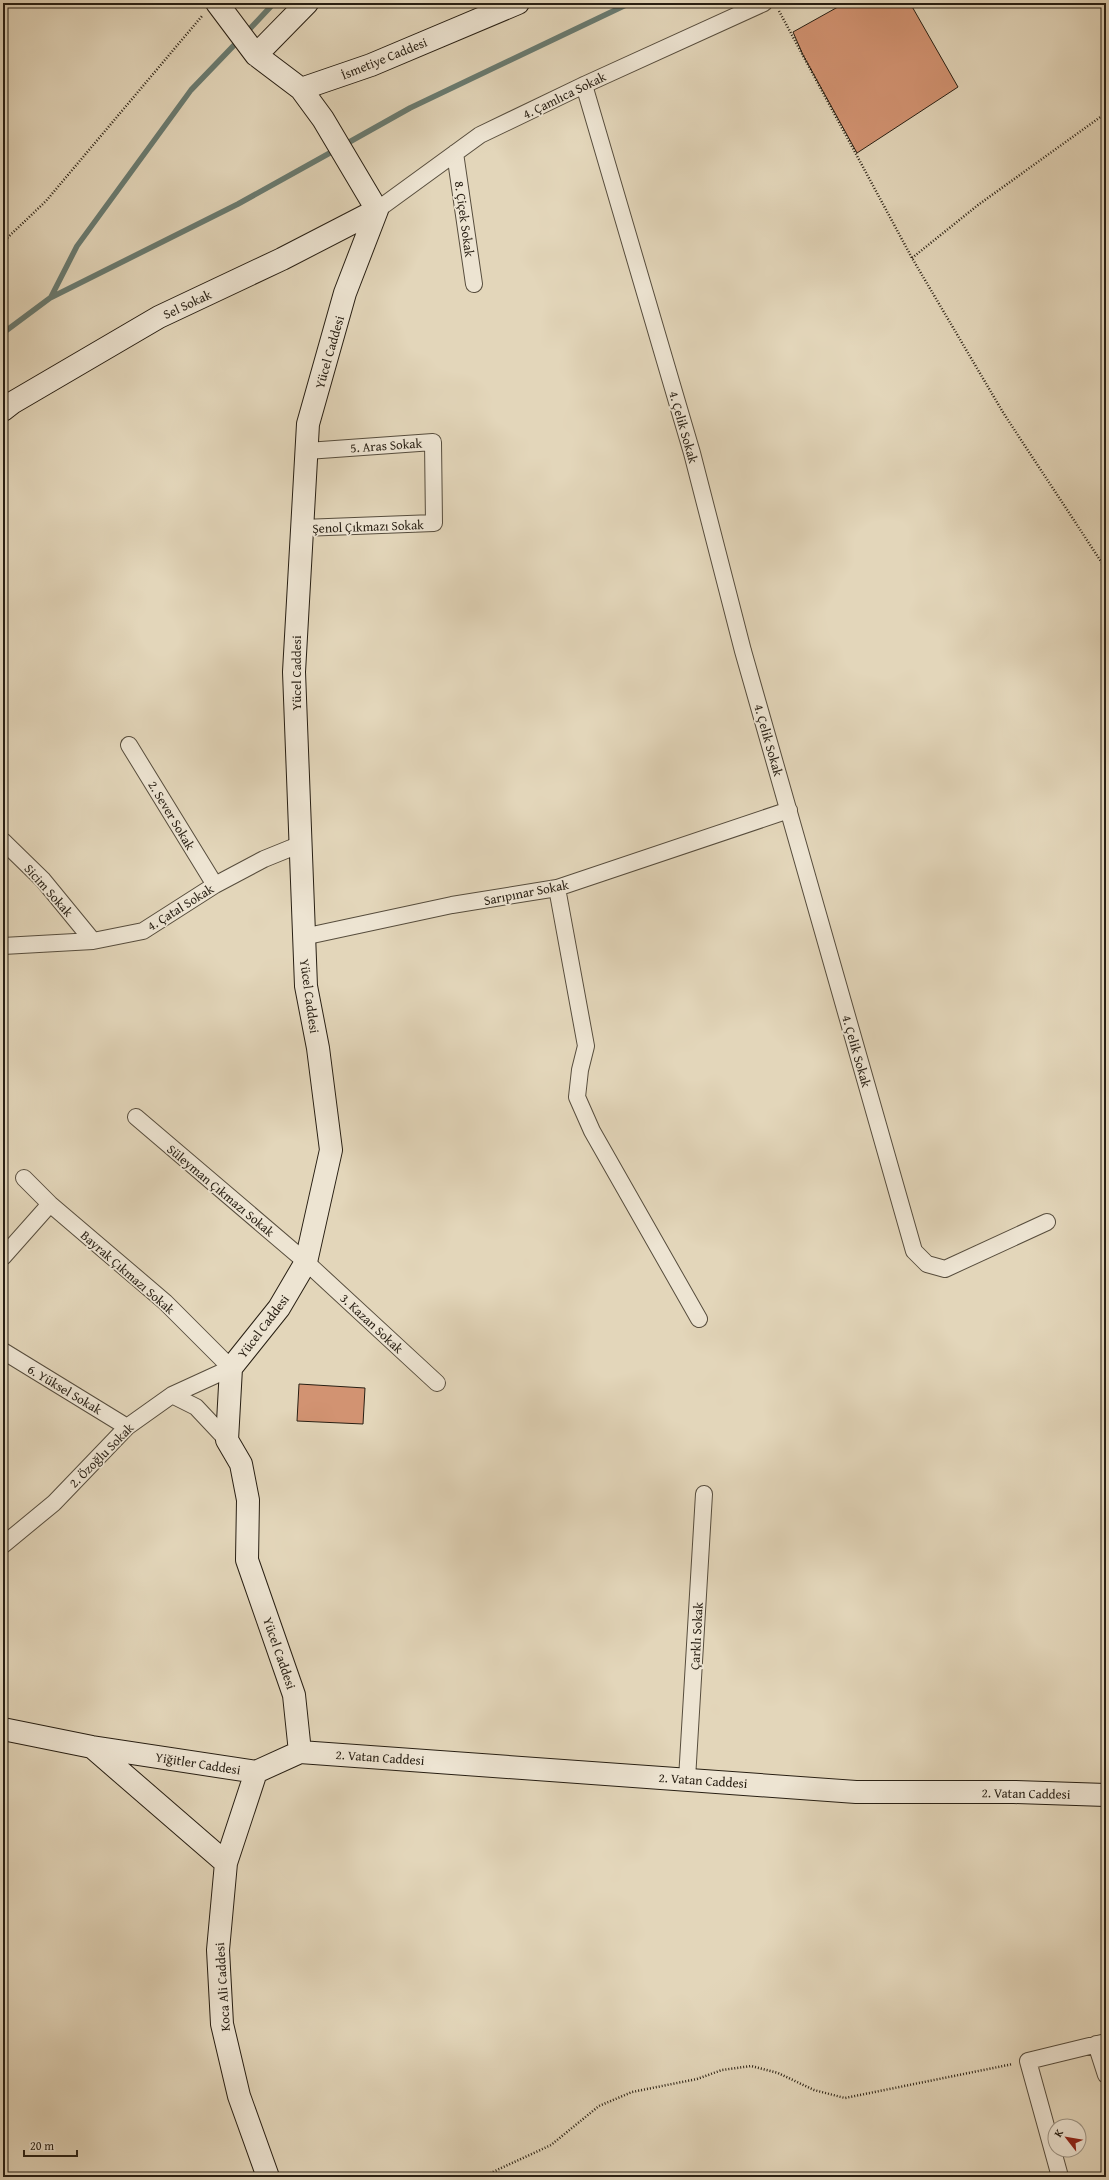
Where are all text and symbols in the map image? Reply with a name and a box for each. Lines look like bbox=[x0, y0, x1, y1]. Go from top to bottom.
street label: İsmetiye Caddesi bbox=[338, 32, 430, 84]
street label: 4. Çamlıca Sokak bbox=[519, 67, 609, 124]
street label: 8. Çiçek Sokak bbox=[450, 180, 479, 259]
street label: Sel Sokak bbox=[160, 285, 215, 324]
street label: Yücel Caddesi bbox=[310, 313, 349, 391]
street label: 4. Çelik Sokak bbox=[664, 389, 703, 466]
street label: 5. Aras Sokak bbox=[350, 433, 423, 457]
street label: Şenol Çıkmazı Sokak bbox=[312, 515, 424, 538]
street label: Yücel Caddesi bbox=[287, 635, 306, 711]
street label: 4. Çelik Sokak bbox=[749, 702, 788, 779]
street label: 2. Sever Sokak bbox=[143, 777, 200, 854]
street label: Sicim Sokak bbox=[20, 860, 78, 921]
street label: Sarıpınar Sokak bbox=[482, 875, 571, 910]
street label: 4. Çatal Sokak bbox=[143, 879, 217, 935]
street label: Yücel Caddesi bbox=[295, 958, 324, 1035]
street label: 4. Çelik Sokak bbox=[837, 1013, 876, 1090]
street label: Süleyman Çıkmazı Sokak bbox=[163, 1140, 279, 1241]
street label: Bayrak Çıkmazı Sokak bbox=[76, 1226, 179, 1319]
street label: 3. Kazan Sokak bbox=[336, 1289, 408, 1358]
street label: Yücel Caddesi bbox=[233, 1290, 294, 1362]
street label: 6. Yüksel Sokak bbox=[24, 1360, 106, 1419]
street label: 2. Özoğlu Sokak bbox=[65, 1418, 138, 1492]
street label: Çarklı Sokak bbox=[685, 1601, 708, 1670]
street label: Yücel Caddesi bbox=[258, 1615, 301, 1692]
street label: 2. Vatan Caddesi bbox=[335, 1745, 425, 1770]
street label: Yiğitler Caddesi bbox=[154, 1747, 242, 1780]
street label: 2. Vatan Caddesi bbox=[658, 1768, 748, 1793]
street label: 2. Vatan Caddesi bbox=[981, 1783, 1071, 1804]
street label: Koca Ali Caddesi bbox=[210, 1941, 235, 2032]
north arrow bbox=[1047, 2118, 1087, 2158]
text: K bbox=[1050, 2126, 1067, 2140]
scale bar bbox=[24, 2132, 77, 2158]
text: 20 m bbox=[30, 2137, 54, 2154]

